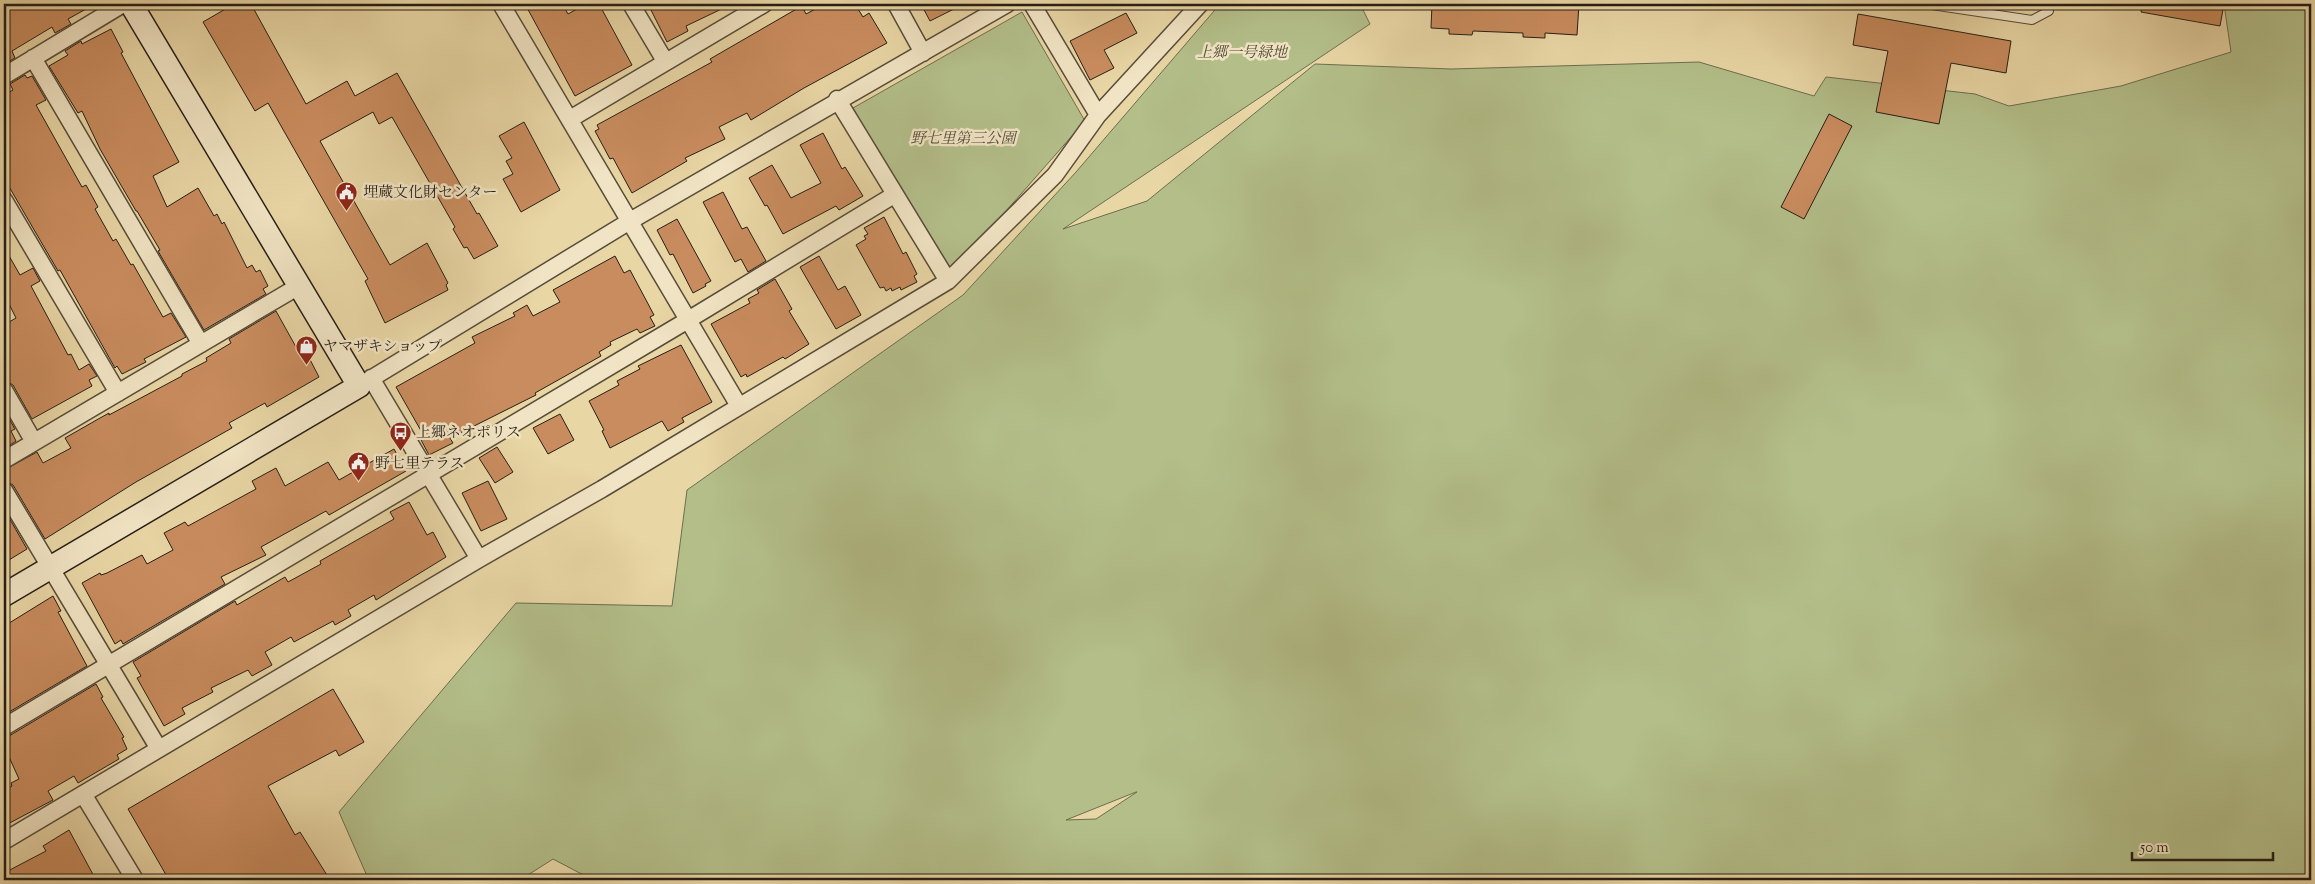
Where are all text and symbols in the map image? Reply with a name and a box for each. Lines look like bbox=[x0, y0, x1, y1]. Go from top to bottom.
park label: 上郷一号緑地 bbox=[1197, 43, 1289, 64]
park label: 野七里第三公園 bbox=[910, 129, 1018, 150]
public building icon: 埋蔵文化財センター bbox=[335, 180, 359, 211]
place label: 埋蔵文化財センター bbox=[363, 183, 497, 204]
shop icon: ヤマザキショップ bbox=[295, 334, 319, 365]
place label: ヤマザキショップ bbox=[323, 337, 443, 358]
bus stop icon: 上郷ネオポリス bbox=[388, 420, 412, 451]
place label: 上郷ネオポリス bbox=[416, 423, 521, 444]
public building icon: 野七里テラス bbox=[347, 451, 371, 482]
place label: 野七里テラス bbox=[375, 454, 465, 475]
scale bar bbox=[2132, 829, 2274, 861]
text: 50 m bbox=[2139, 838, 2169, 859]

